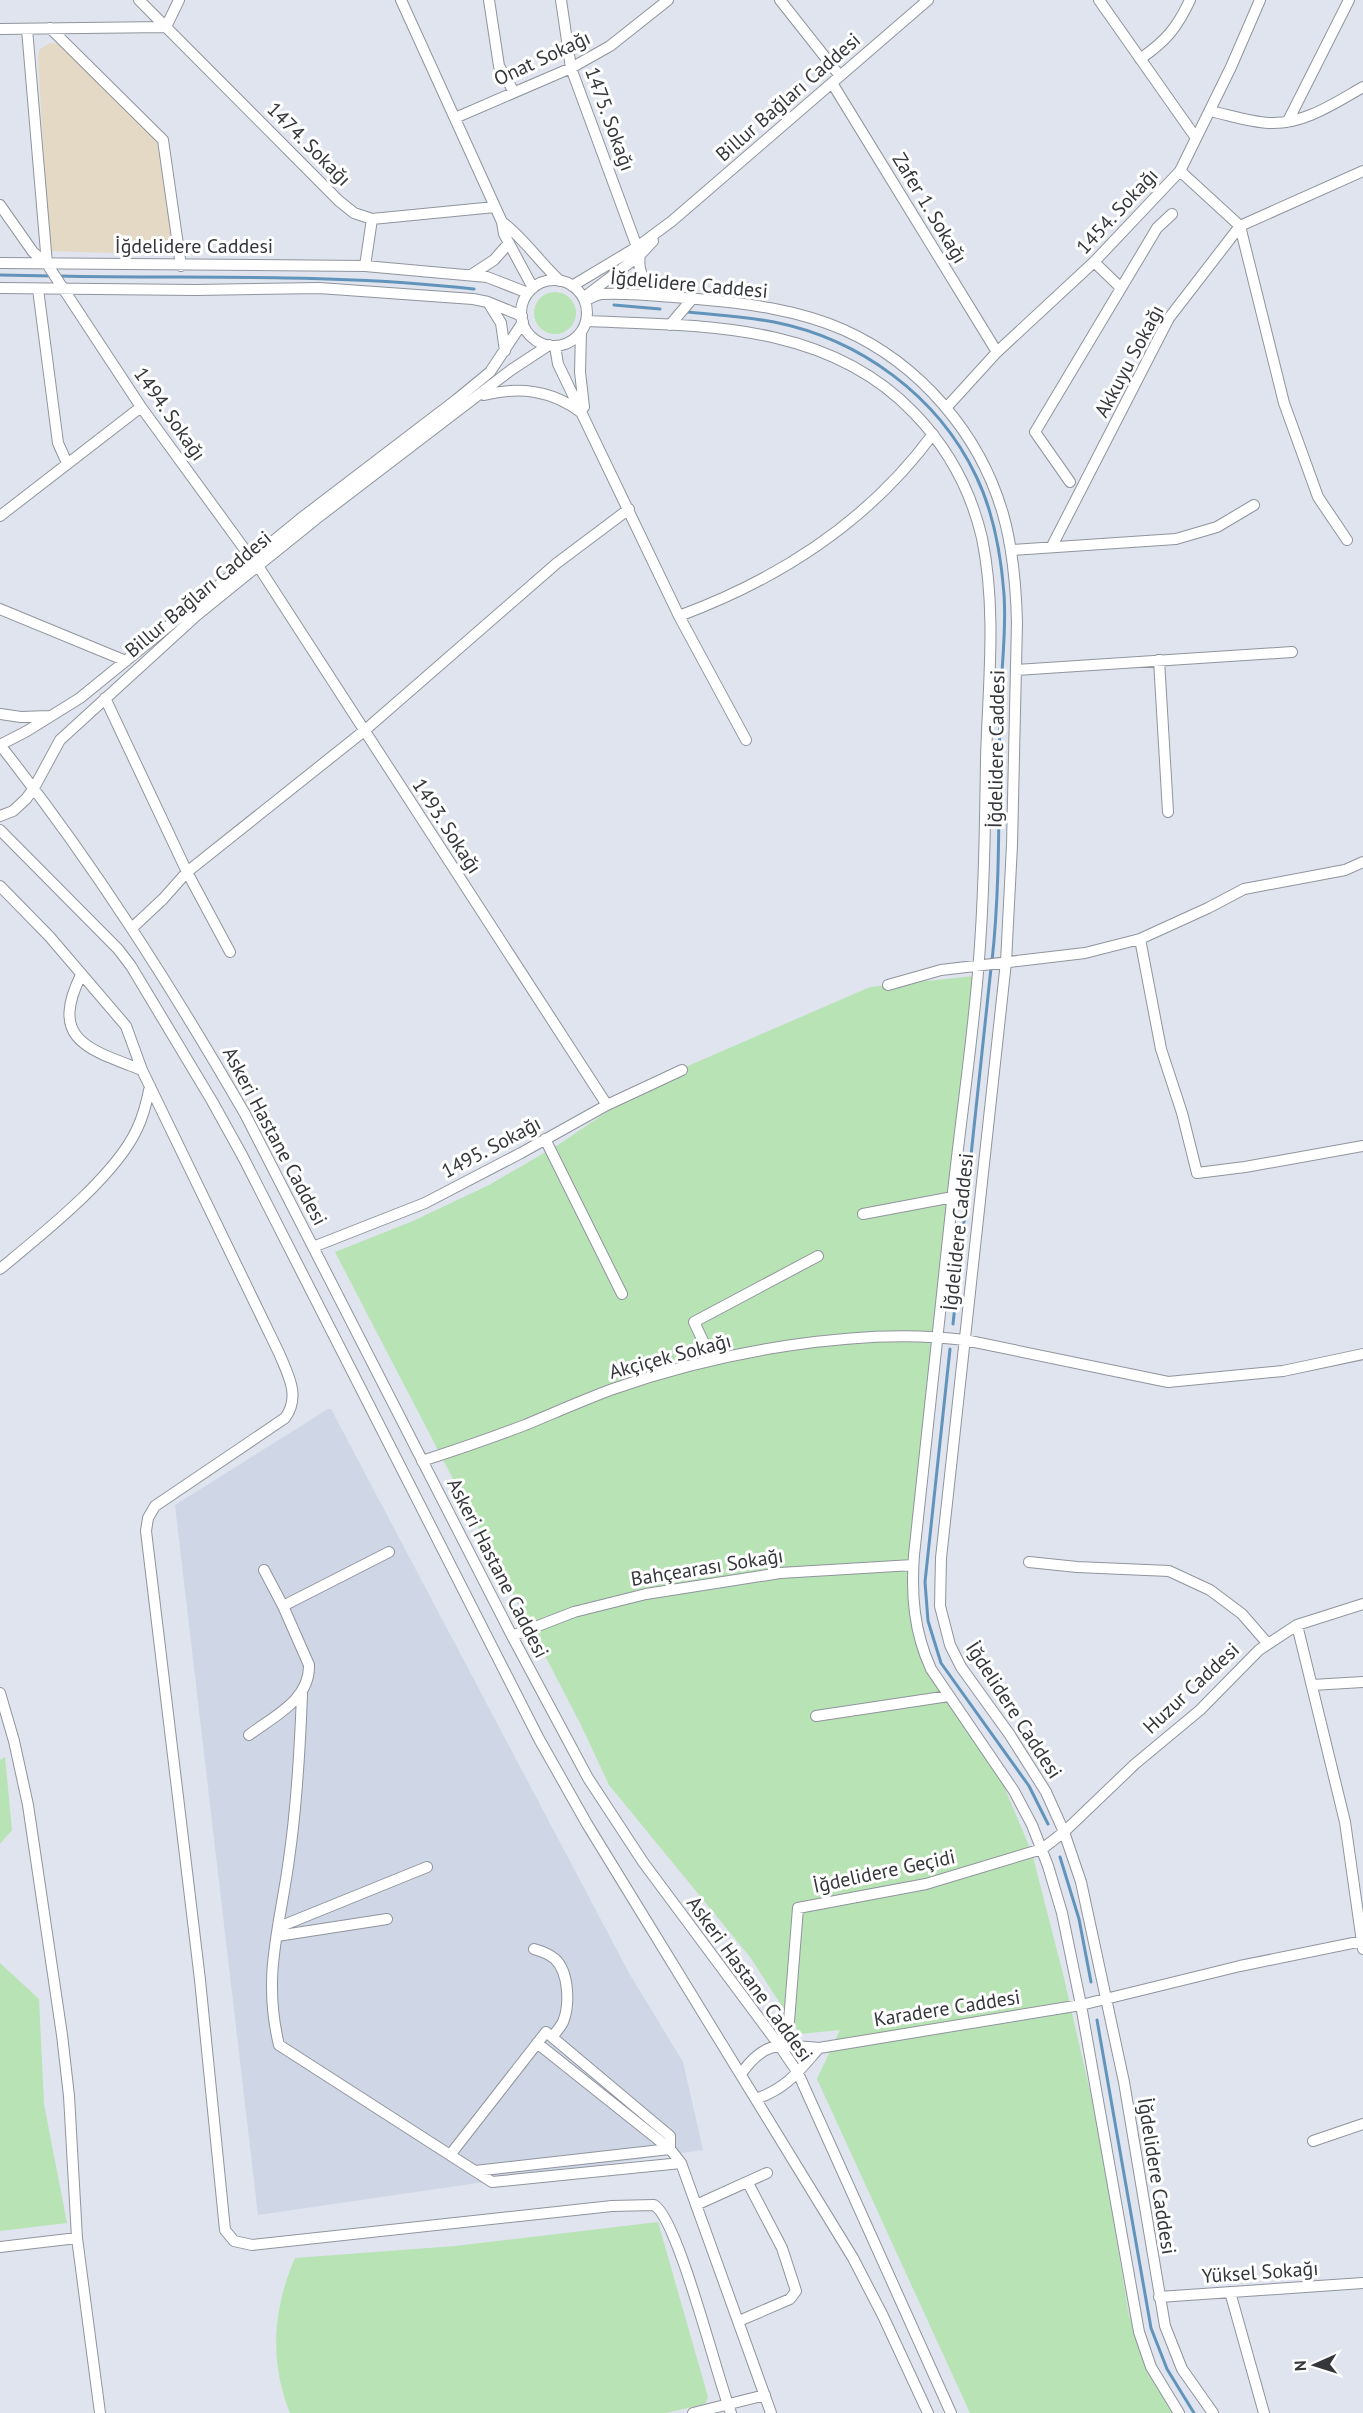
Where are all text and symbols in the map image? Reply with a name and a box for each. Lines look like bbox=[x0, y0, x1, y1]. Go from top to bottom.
street label: Onat Sokağı bbox=[490, 24, 594, 92]
street label: Billur Bağları Caddesi bbox=[710, 27, 866, 167]
street label: 1475. Sokağı bbox=[579, 64, 641, 174]
street label: 1474. Sokağı bbox=[261, 96, 357, 192]
street label: Zafer 1. Sokağı bbox=[887, 148, 973, 268]
street label: 1454. Sokağı bbox=[1070, 162, 1164, 260]
street label: İğdelidere Caddesi bbox=[115, 233, 273, 259]
street label: İğdelidere Caddesi bbox=[609, 264, 769, 304]
street label: Akkuyu Sokağı bbox=[1088, 300, 1170, 422]
street label: 1494. Sokağı bbox=[128, 362, 212, 466]
street label: Billur Bağları Caddesi bbox=[119, 525, 277, 663]
street label: İğdelidere Caddesi bbox=[982, 670, 1010, 828]
street label: 1493. Sokağı bbox=[407, 773, 487, 879]
street label: Askeri Hastane Caddesi bbox=[217, 1042, 333, 1230]
street label: 1495. Sokağı bbox=[437, 1110, 545, 1184]
street label: İğdelidere Caddesi bbox=[937, 1152, 979, 1312]
street label: Akçiçek Sokağı bbox=[606, 1327, 734, 1385]
street label: Askeri Hastane Caddesi bbox=[441, 1474, 555, 1662]
street label: Bahçearası Sokağı bbox=[629, 1542, 785, 1592]
street label: İğdelidere Caddesi bbox=[960, 1637, 1068, 1783]
street label: Huzur Caddesi bbox=[1137, 1637, 1245, 1739]
street label: İğdelidere Geçidi bbox=[811, 1843, 957, 1899]
street label: Askeri Hastane Caddesi bbox=[681, 1891, 819, 2067]
street label: Karadere Caddesi bbox=[872, 1984, 1022, 2032]
street label: İğdelidere Caddesi bbox=[1132, 2096, 1182, 2256]
street label: Yüksel Sokağı bbox=[1201, 2255, 1319, 2289]
north arrow bbox=[1285, 2335, 1345, 2395]
text: N bbox=[1290, 2360, 1310, 2372]

